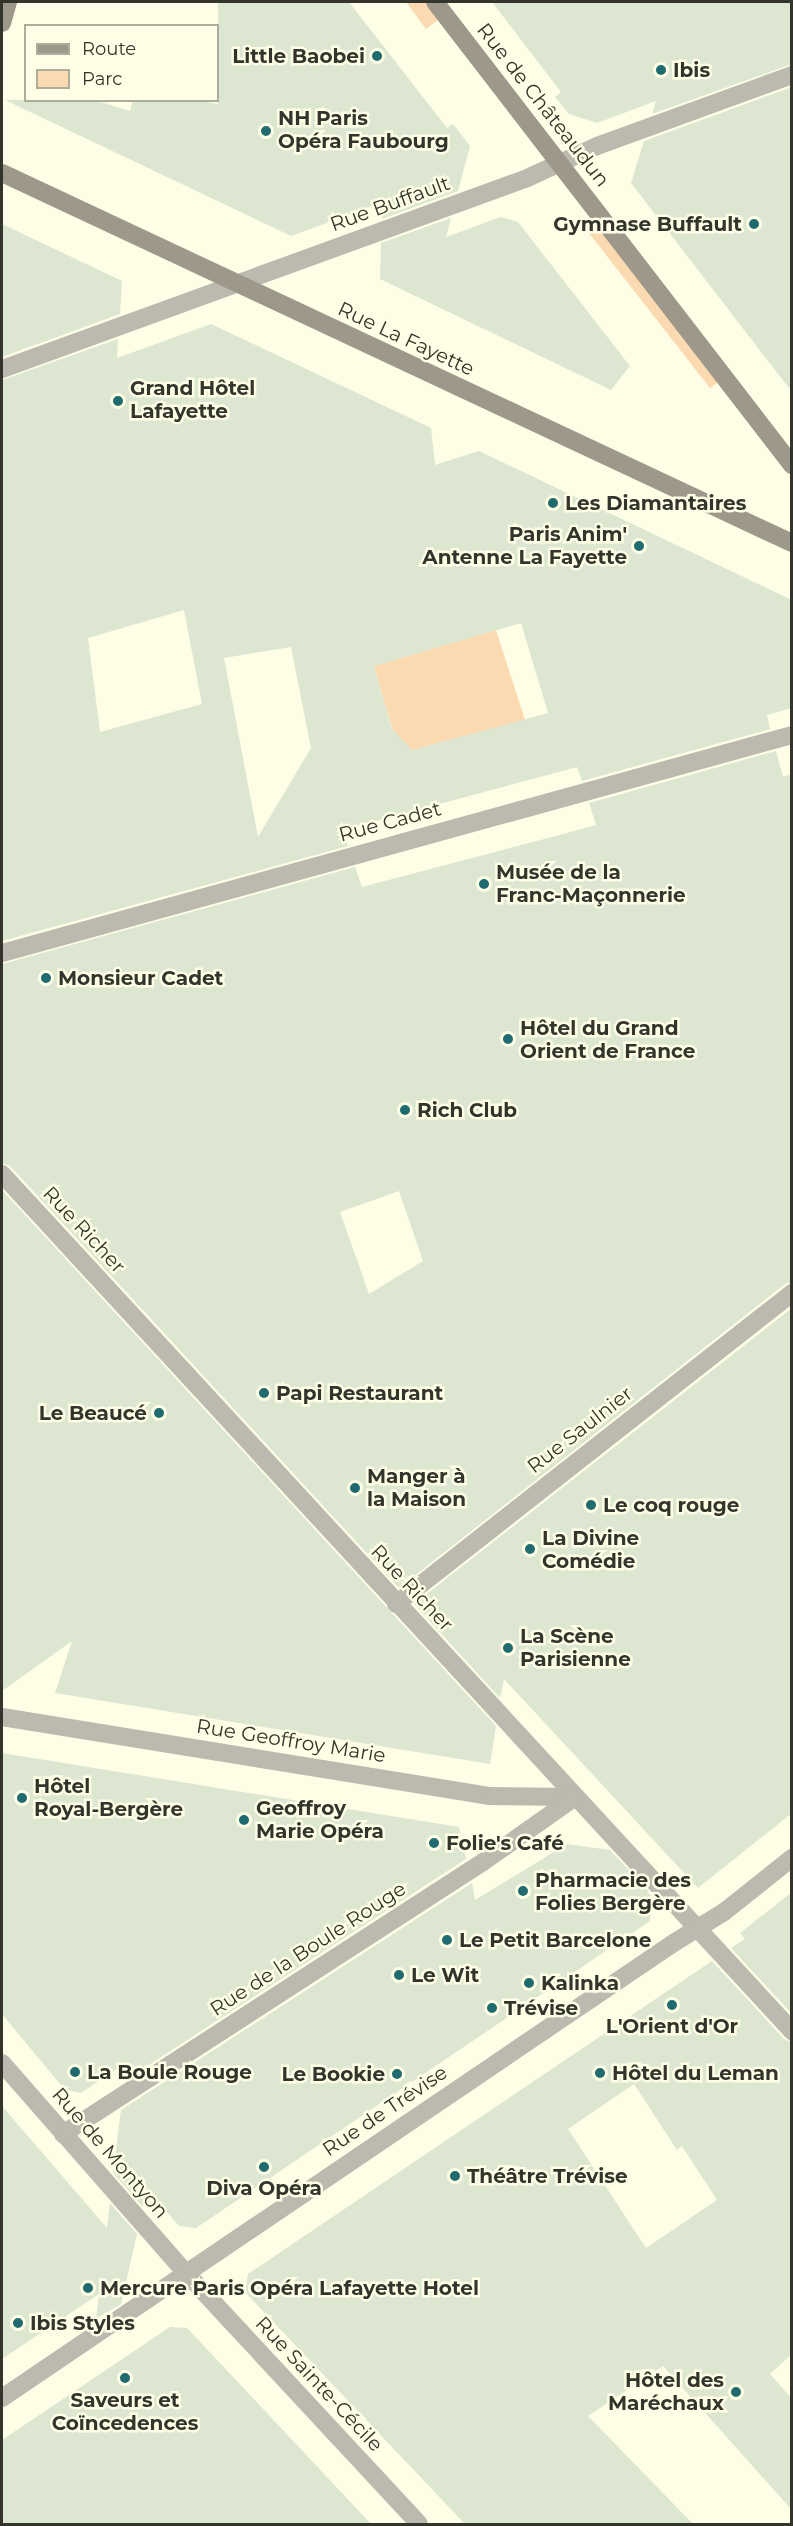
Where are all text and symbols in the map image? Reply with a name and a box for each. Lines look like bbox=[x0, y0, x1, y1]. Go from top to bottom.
street label: Rue de Châteaudun bbox=[472, 18, 614, 192]
legend bbox=[24, 24, 219, 102]
text: Route bbox=[82, 38, 136, 60]
place label: Little Baobei bbox=[232, 44, 365, 68]
marker: Little Baobei bbox=[370, 49, 384, 63]
place label: Ibis bbox=[673, 58, 710, 82]
marker: Ibis bbox=[654, 63, 668, 77]
text: Parc bbox=[82, 68, 122, 90]
place label: NH Paris Opéra Faubourg bbox=[278, 107, 449, 154]
marker: NH Paris Opéra Faubourg bbox=[259, 124, 273, 138]
street label: Rue Buffault bbox=[327, 171, 453, 237]
place label: Gymnase Buffault bbox=[553, 212, 742, 236]
marker: Gymnase Buffault bbox=[747, 217, 761, 231]
street label: Rue La Fayette bbox=[334, 297, 478, 381]
place label: Grand Hôtel Lafayette bbox=[130, 377, 255, 424]
marker: Grand Hôtel Lafayette bbox=[111, 394, 125, 408]
place label: Les Diamantaires bbox=[565, 491, 746, 515]
marker: Les Diamantaires bbox=[546, 496, 560, 510]
place label: Paris Anim' Antenne La Fayette bbox=[422, 522, 627, 569]
marker: Paris Anim' Antenne La Fayette bbox=[632, 539, 646, 553]
street label: Rue Cadet bbox=[336, 797, 444, 847]
place label: Musée de la Franc-Maçonnerie bbox=[496, 861, 686, 908]
marker: Musée de la Franc-Maçonnerie bbox=[477, 877, 491, 891]
place label: Monsieur Cadet bbox=[58, 966, 223, 990]
marker: Monsieur Cadet bbox=[39, 971, 53, 985]
place label: Hôtel du Grand Orient de France bbox=[520, 1016, 695, 1063]
marker: Hôtel du Grand Orient de France bbox=[501, 1032, 515, 1046]
place label: Rich Club bbox=[417, 1098, 517, 1122]
marker: Rich Club bbox=[398, 1103, 412, 1117]
street label: Rue Richer bbox=[38, 1182, 130, 1278]
place label: Papi Restaurant bbox=[276, 1381, 443, 1405]
street label: Rue Saulnier bbox=[523, 1381, 637, 1479]
marker: Papi Restaurant bbox=[257, 1386, 271, 1400]
place label: Le Beaucé bbox=[39, 1401, 147, 1425]
marker: Le Beaucé bbox=[152, 1406, 166, 1420]
place label: Manger à la Maison bbox=[367, 1464, 466, 1511]
marker: Manger à la Maison bbox=[348, 1481, 362, 1495]
place label: Le coq rouge bbox=[603, 1493, 739, 1517]
marker: Le coq rouge bbox=[584, 1498, 598, 1512]
place label: La Divine Comédie bbox=[542, 1526, 639, 1573]
street label: Rue Richer bbox=[366, 1540, 458, 1636]
marker: La Divine Comédie bbox=[523, 1542, 537, 1556]
place label: La Scène Parisienne bbox=[520, 1624, 631, 1671]
marker: La Scène Parisienne bbox=[501, 1641, 515, 1655]
street label: Rue Geoffroy Marie bbox=[195, 1714, 387, 1768]
place label: Hôtel Royal-Bergère bbox=[34, 1774, 183, 1821]
marker: Hôtel Royal-Bergère bbox=[15, 1791, 29, 1805]
place label: Geoffroy Marie Opéra bbox=[256, 1796, 384, 1843]
marker: Geoffroy Marie Opéra bbox=[237, 1813, 251, 1827]
place label: Folie's Café bbox=[446, 1831, 564, 1855]
marker: Folie's Café bbox=[427, 1836, 441, 1850]
place label: Pharmacie des Folies Bergère bbox=[535, 1868, 691, 1915]
street label: Rue de la Boule Rouge bbox=[206, 1877, 410, 2021]
marker: Pharmacie des Folies Bergère bbox=[516, 1884, 530, 1898]
place label: Le Petit Barcelone bbox=[459, 1928, 651, 1952]
marker: Le Petit Barcelone bbox=[440, 1933, 454, 1947]
place label: Le Wit bbox=[411, 1963, 479, 1987]
marker: Le Wit bbox=[392, 1968, 406, 1982]
place label: Kalinka bbox=[541, 1971, 619, 1995]
marker: Kalinka bbox=[522, 1976, 536, 1990]
place label: Trévise bbox=[504, 1996, 578, 2020]
marker: L'Orient d'Or bbox=[665, 1998, 679, 2012]
marker: Trévise bbox=[485, 2001, 499, 2015]
place label: L'Orient d'Or bbox=[606, 2014, 738, 2038]
place label: La Boule Rouge bbox=[87, 2060, 252, 2084]
street label: Rue de Trévise bbox=[318, 2061, 452, 2161]
place label: Hôtel du Leman bbox=[612, 2061, 779, 2085]
place label: Le Bookie bbox=[281, 2062, 385, 2086]
marker: La Boule Rouge bbox=[68, 2065, 82, 2079]
marker: Hôtel du Leman bbox=[593, 2066, 607, 2080]
marker: Le Bookie bbox=[390, 2067, 404, 2081]
street label: Rue de Montyon bbox=[47, 2083, 173, 2223]
marker: Diva Opéra bbox=[257, 2160, 271, 2174]
place label: Théâtre Trévise bbox=[467, 2164, 628, 2188]
marker: Théâtre Trévise bbox=[448, 2169, 462, 2183]
place label: Diva Opéra bbox=[206, 2176, 322, 2200]
place label: Mercure Paris Opéra Lafayette Hotel bbox=[100, 2276, 479, 2300]
marker: Mercure Paris Opéra Lafayette Hotel bbox=[81, 2281, 95, 2295]
place label: Ibis Styles bbox=[30, 2311, 135, 2335]
street label: Rue Sainte-Cécile bbox=[250, 2312, 388, 2456]
marker: Ibis Styles bbox=[11, 2316, 25, 2330]
place label: Hôtel des Maréchaux bbox=[608, 2368, 724, 2415]
marker: Saveurs et Coïncedences bbox=[118, 2371, 132, 2385]
marker: Hôtel des Maréchaux bbox=[729, 2385, 743, 2399]
place label: Saveurs et Coïncedences bbox=[52, 2388, 198, 2435]

